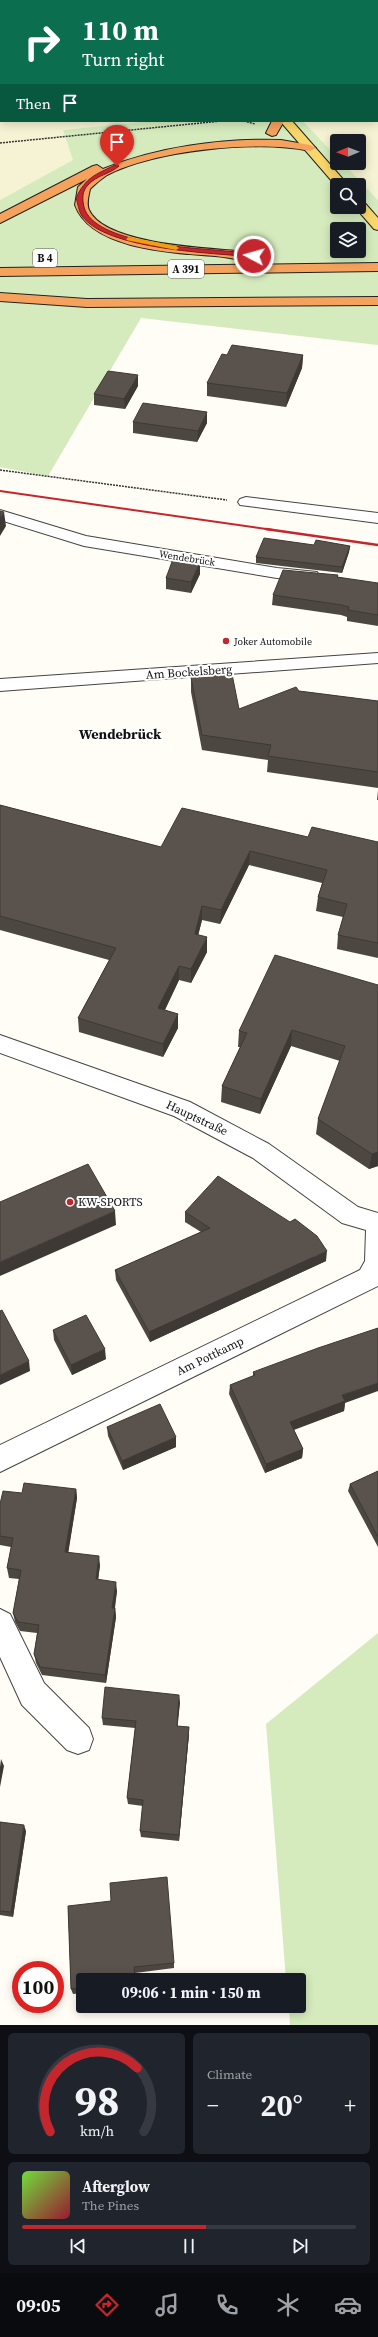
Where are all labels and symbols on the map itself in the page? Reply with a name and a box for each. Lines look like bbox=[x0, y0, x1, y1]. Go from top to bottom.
pin bbox=[100, 125, 134, 166]
north arrow bbox=[330, 134, 366, 170]
position arrow bbox=[233, 235, 275, 277]
road number: B 4 bbox=[33, 249, 57, 267]
road number: A 391 bbox=[168, 260, 204, 278]
street label: Wendebrück bbox=[158, 547, 217, 569]
place label: Joker Automobile bbox=[233, 635, 312, 648]
marker: Joker Automobile bbox=[221, 636, 231, 646]
street label: Am Bockelsberg bbox=[145, 661, 233, 683]
district label: Wendebrück bbox=[79, 724, 162, 744]
street label: Hauptstraße bbox=[164, 1097, 230, 1139]
place label: KW-SPORTS bbox=[78, 1194, 143, 1210]
marker: KW-SPORTS bbox=[65, 1197, 75, 1207]
street label: Am Pottkamp bbox=[174, 1333, 246, 1379]
speed limit sign: 100 bbox=[12, 1961, 64, 2013]

